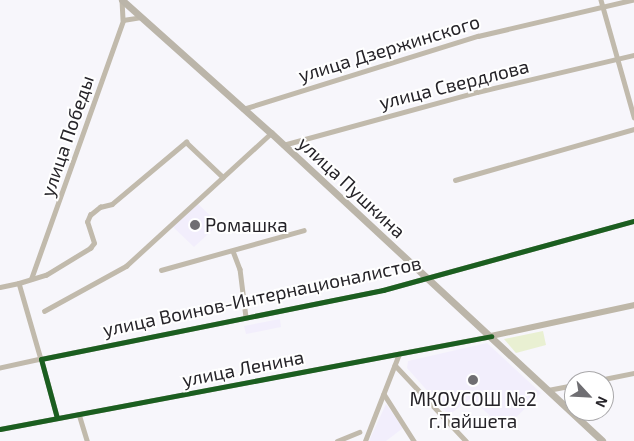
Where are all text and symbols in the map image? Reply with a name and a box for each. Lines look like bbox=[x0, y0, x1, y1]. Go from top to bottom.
street label: улица Дзержинского bbox=[296, 10, 482, 86]
street label: улица Свердлова bbox=[377, 54, 531, 114]
street label: улица Победы bbox=[36, 72, 98, 200]
street label: улица Пушкина bbox=[294, 131, 410, 243]
place label: Ромашка bbox=[205, 214, 288, 236]
marker: Ромашка bbox=[189, 219, 201, 231]
street label: улица Воинов-Интернационалистов bbox=[101, 251, 423, 341]
street label: улица Ленина bbox=[180, 345, 306, 391]
north arrow bbox=[564, 371, 614, 421]
marker: МКОУСОШ №2 г.Тайшета bbox=[467, 374, 479, 386]
place label: МКОУСОШ №2 г.Тайшета bbox=[409, 388, 537, 432]
text: N bbox=[592, 394, 612, 410]

